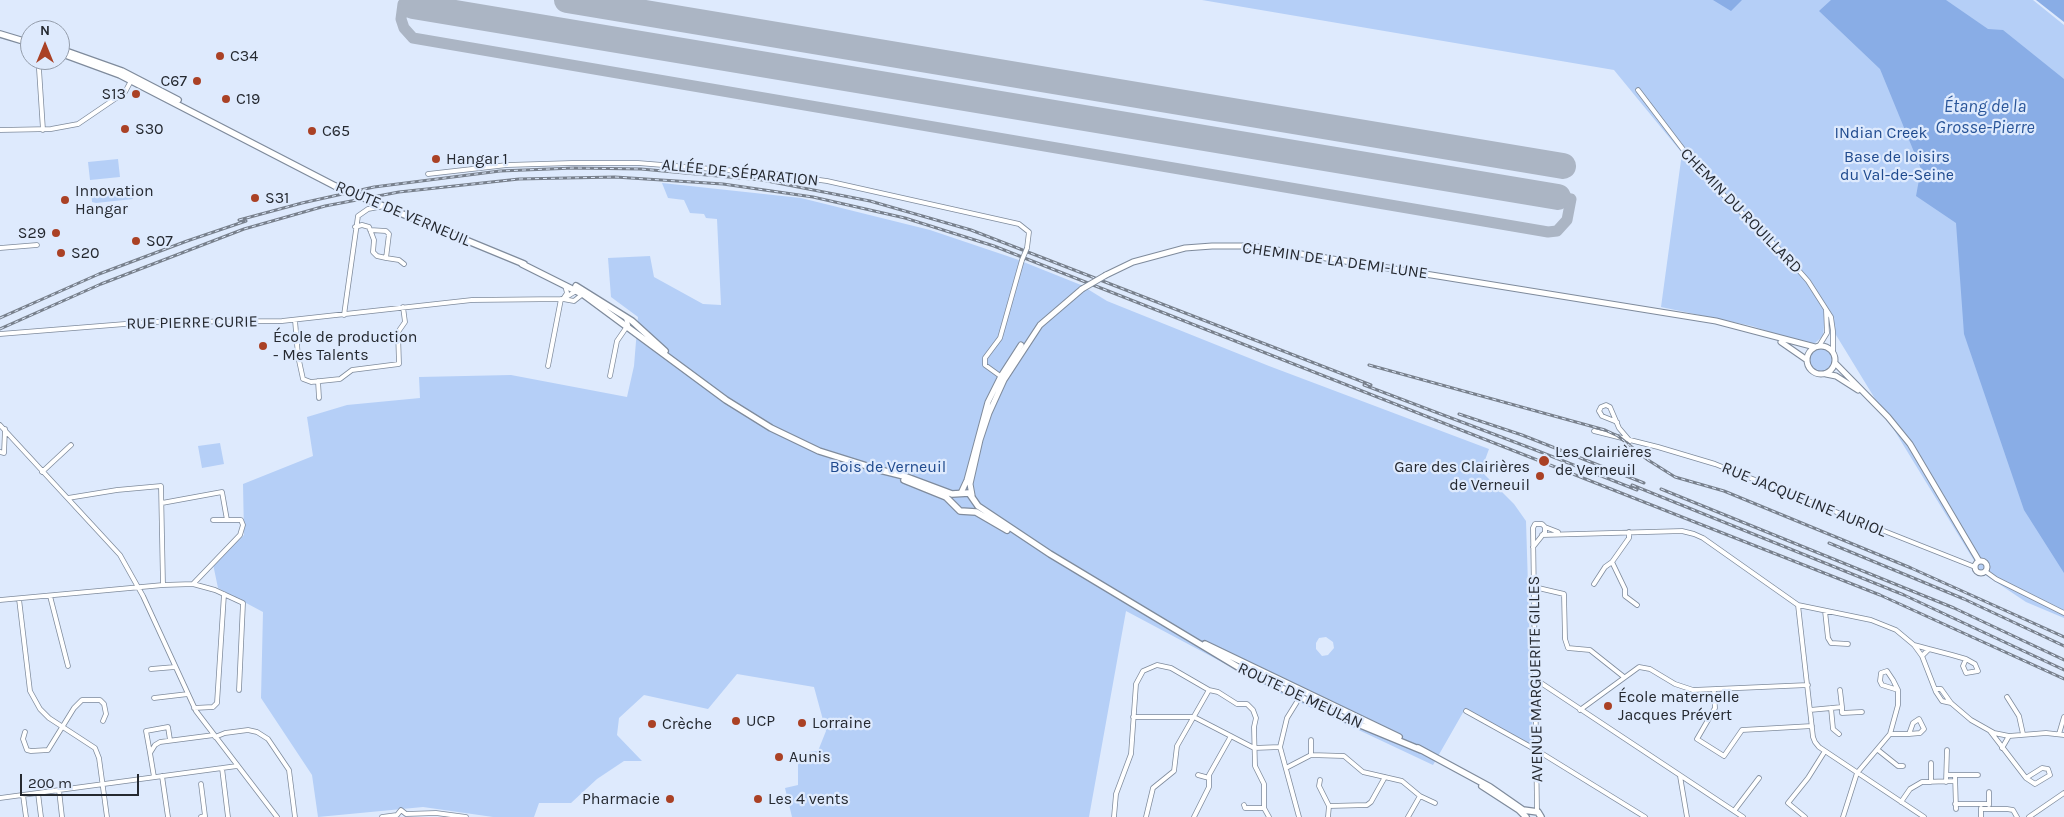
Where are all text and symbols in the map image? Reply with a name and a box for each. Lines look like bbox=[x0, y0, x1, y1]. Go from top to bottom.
north arrow bbox=[20, 20, 70, 70]
text: N bbox=[40, 22, 50, 39]
place label: C34 bbox=[230, 46, 258, 66]
marker: C34 bbox=[214, 50, 226, 62]
place label: C67 bbox=[161, 71, 187, 91]
marker: C67 bbox=[191, 75, 203, 87]
place label: S13 bbox=[102, 84, 126, 104]
marker: S13 bbox=[130, 88, 142, 100]
place label: C19 bbox=[236, 89, 260, 109]
marker: C19 bbox=[220, 93, 232, 105]
water label: Étang de la Grosse-Pierre bbox=[1935, 96, 2035, 138]
place label: S30 bbox=[135, 119, 164, 139]
place label: C65 bbox=[322, 121, 350, 141]
marker: S30 bbox=[119, 123, 131, 135]
park label: INdian Creek bbox=[1835, 123, 1927, 143]
marker: C65 bbox=[306, 125, 318, 137]
street label: CHEMIN DU ROUILLARD bbox=[1676, 144, 1806, 278]
park label: Base de loisirs du Val-de-Seine bbox=[1840, 147, 1954, 185]
place label: Hangar 1 bbox=[446, 149, 508, 169]
marker: Hangar 1 bbox=[430, 153, 442, 165]
street label: ALLÉE DE SÉPARATION bbox=[661, 155, 819, 191]
street label: ROUTE DE VERNEUIL bbox=[333, 177, 473, 251]
place label: Innovation Hangar bbox=[75, 181, 154, 219]
place label: S31 bbox=[265, 188, 289, 208]
marker: S31 bbox=[249, 192, 261, 204]
marker: Innovation Hangar bbox=[59, 194, 71, 206]
place label: S29 bbox=[18, 223, 46, 243]
marker: S29 bbox=[50, 227, 62, 239]
place label: S07 bbox=[146, 231, 173, 251]
marker: S07 bbox=[130, 235, 142, 247]
street label: CHEMIN DE LA DEMI-LUNE bbox=[1241, 238, 1429, 284]
place label: S20 bbox=[71, 243, 99, 263]
marker: S20 bbox=[55, 247, 67, 259]
street label: RUE PIERRE CURIE bbox=[126, 312, 258, 334]
place label: École de production - Mes Talents bbox=[273, 327, 417, 365]
marker: École de production - Mes Talents bbox=[257, 340, 269, 352]
place label: Les Clairières de Verneuil bbox=[1555, 442, 1652, 480]
marker: Les Clairières de Verneuil bbox=[1537, 454, 1551, 468]
park label: Bois de Verneuil bbox=[830, 457, 946, 477]
place label: Gare des Clairières de Verneuil bbox=[1394, 457, 1530, 495]
street label: RUE JACQUELINE AURIOL bbox=[1719, 458, 1889, 542]
marker: Gare des Clairières de Verneuil bbox=[1534, 470, 1546, 482]
street label: AVENUE MARGUERITE GILLES bbox=[1525, 576, 1547, 782]
street label: ROUTE DE MEULAN bbox=[1235, 659, 1365, 733]
place label: École maternelle Jacques Prévert bbox=[1618, 687, 1739, 725]
marker: École maternelle Jacques Prévert bbox=[1602, 700, 1614, 712]
place label: UCP bbox=[746, 711, 775, 731]
place label: Lorraine bbox=[812, 713, 871, 733]
place label: Crèche bbox=[662, 714, 712, 734]
marker: UCP bbox=[730, 715, 742, 727]
marker: Lorraine bbox=[796, 717, 808, 729]
marker: Crèche bbox=[646, 718, 658, 730]
place label: Aunis bbox=[789, 747, 831, 767]
marker: Aunis bbox=[773, 751, 785, 763]
scale bar bbox=[22, 764, 141, 796]
text: 200 m bbox=[28, 774, 72, 792]
place label: Pharmacie bbox=[582, 789, 660, 809]
place label: Les 4 vents bbox=[768, 789, 849, 809]
marker: Pharmacie bbox=[664, 793, 676, 805]
marker: Les 4 vents bbox=[752, 793, 764, 805]

